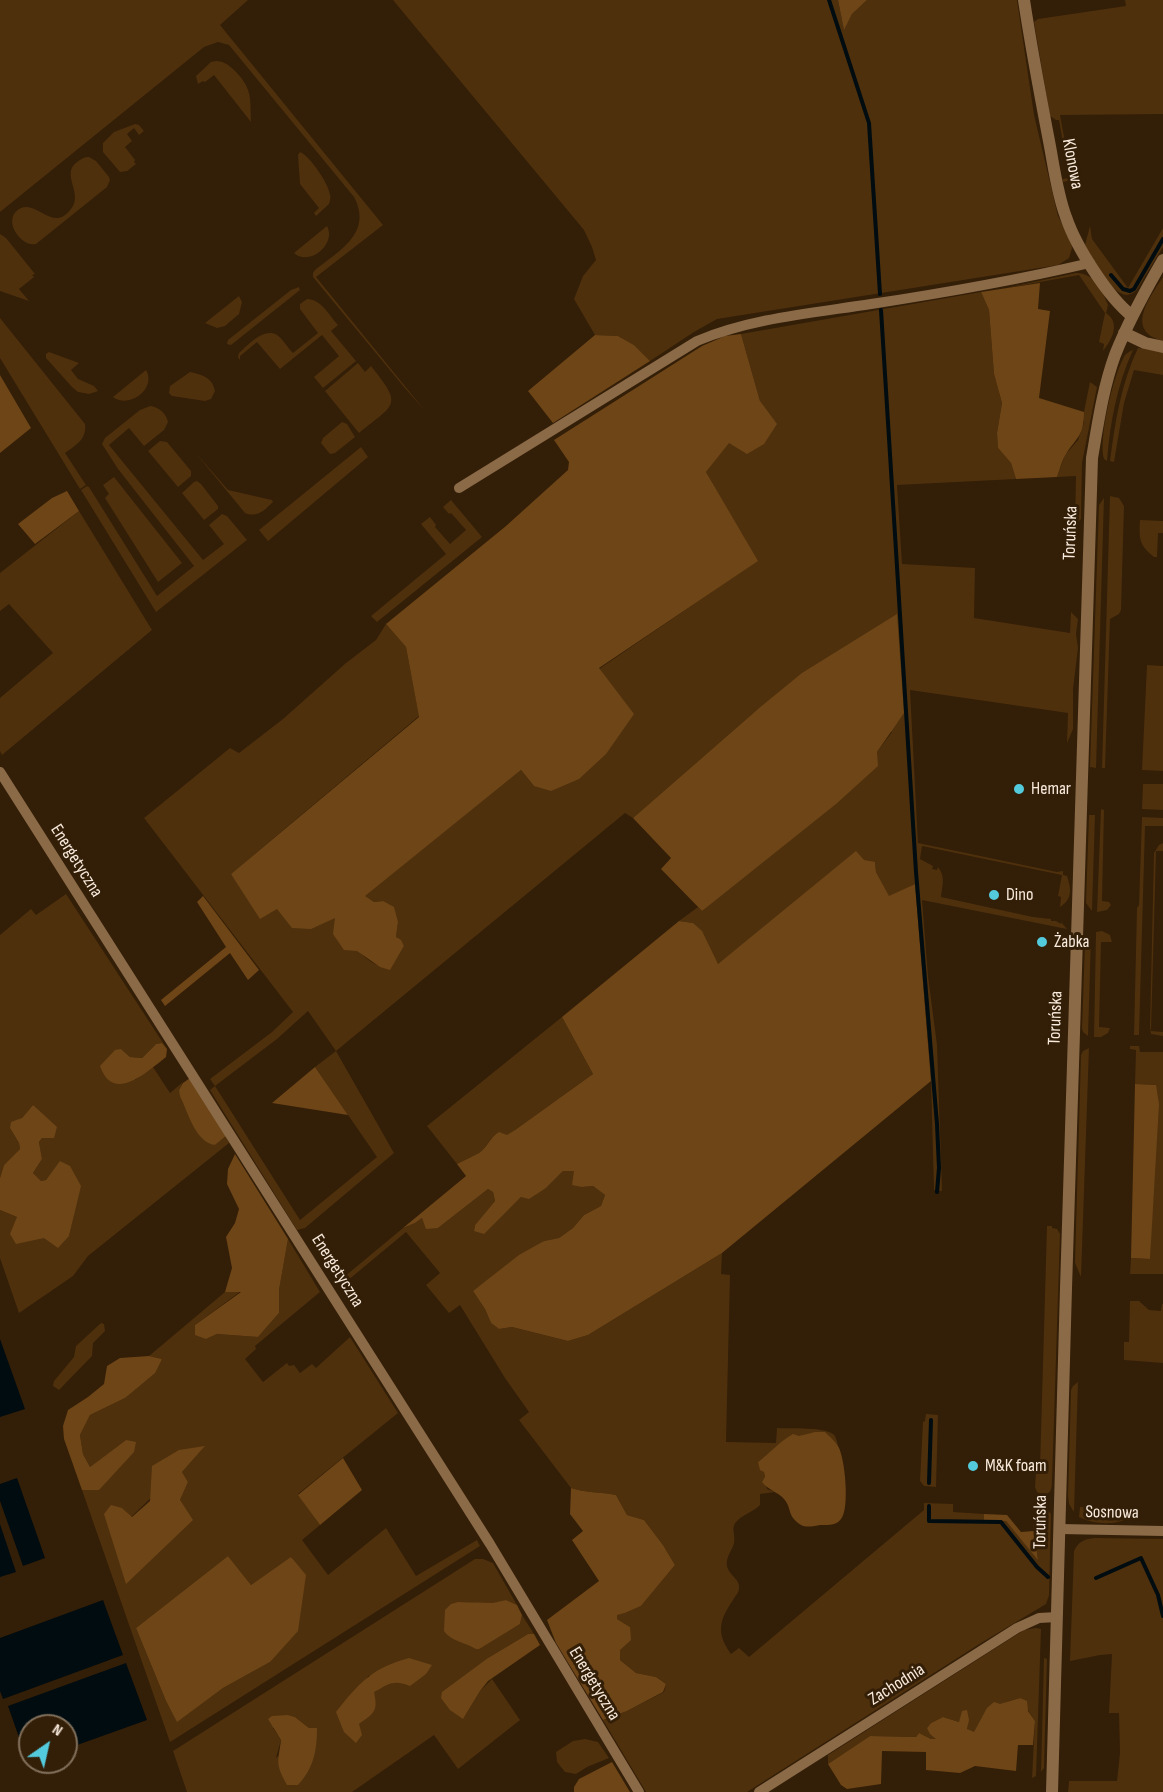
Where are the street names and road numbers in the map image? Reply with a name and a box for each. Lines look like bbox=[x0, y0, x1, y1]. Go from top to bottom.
street label: Klonowa bbox=[1057, 137, 1087, 191]
street label: Toruńska bbox=[1059, 506, 1083, 560]
street label: Energetyczna bbox=[45, 821, 107, 901]
street label: Toruńska bbox=[1044, 991, 1068, 1045]
street label: Energetyczna bbox=[306, 1231, 368, 1311]
street label: Toruńska bbox=[1030, 1495, 1052, 1549]
street label: Sosnowa bbox=[1085, 1502, 1139, 1524]
street label: Energetyczna bbox=[564, 1643, 624, 1725]
street label: Zachodnia bbox=[865, 1659, 929, 1711]

